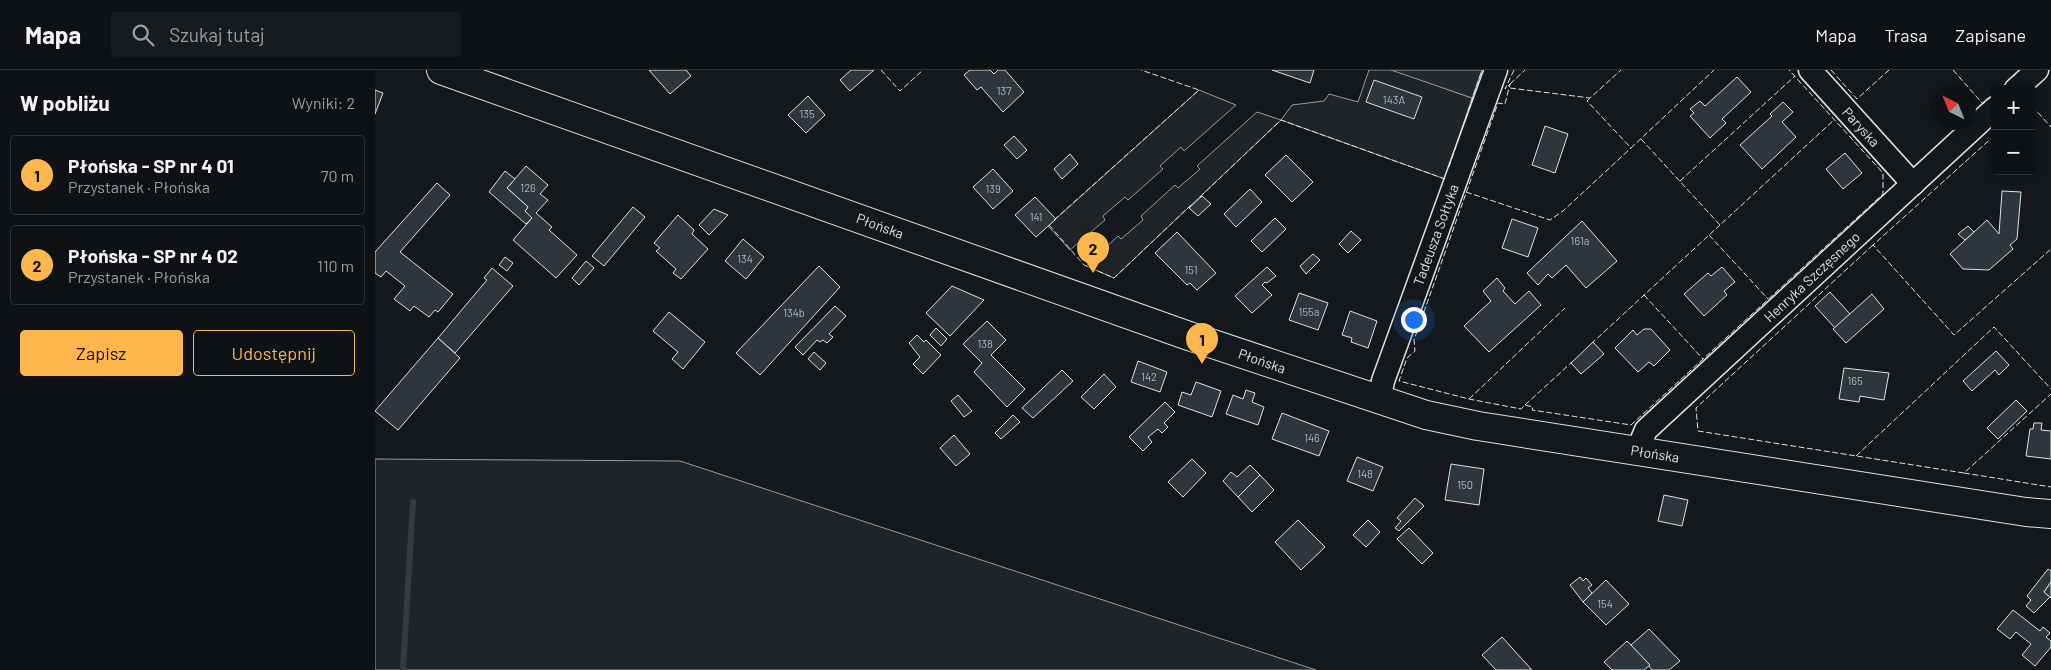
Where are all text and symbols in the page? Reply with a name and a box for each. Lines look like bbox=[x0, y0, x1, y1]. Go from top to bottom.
search box bbox=[111, 12, 461, 57]
text: Mapa bbox=[25, 20, 81, 49]
icon: search bbox=[129, 21, 157, 49]
text: Szukaj tutaj bbox=[169, 23, 265, 46]
text: Mapa bbox=[1815, 24, 1857, 46]
text: Trasa bbox=[1885, 24, 1927, 46]
text: Zapisane bbox=[1955, 24, 2026, 46]
house number: 137 bbox=[997, 84, 1011, 97]
north arrow bbox=[1931, 85, 1976, 130]
map controls bbox=[1991, 85, 2036, 175]
button: + bbox=[1991, 85, 2036, 130]
text: W pobliżu bbox=[20, 90, 110, 115]
text: Wyniki: 2 bbox=[292, 93, 355, 112]
house number: 143A bbox=[1383, 93, 1405, 106]
street label: Paryska bbox=[1839, 103, 1884, 150]
house number: 135 bbox=[799, 107, 815, 120]
button: − bbox=[1991, 130, 2036, 175]
text: Płońska - SP nr 4 01 bbox=[68, 154, 234, 177]
text: 1 bbox=[34, 166, 40, 185]
text: 70 m bbox=[321, 166, 354, 185]
text: Przystanek · Płońska bbox=[68, 177, 210, 196]
house number: 126 bbox=[520, 181, 536, 194]
house number: 139 bbox=[985, 182, 1001, 195]
street label: Tadeusza Sołtyka bbox=[1409, 182, 1462, 288]
street label: Płońska bbox=[854, 209, 906, 242]
house number: 141 bbox=[1030, 210, 1042, 223]
street label: Henryka Szczęsnego bbox=[1760, 228, 1863, 325]
pin: 2 bbox=[1077, 232, 1109, 273]
house number: 161a bbox=[1571, 234, 1589, 247]
text: Płońska - SP nr 4 02 bbox=[68, 244, 238, 267]
house number: 134 bbox=[737, 252, 753, 265]
text: 2 bbox=[33, 256, 41, 275]
text: 110 m bbox=[317, 256, 354, 275]
house number: 151 bbox=[1184, 263, 1198, 276]
text: Przystanek · Płońska bbox=[68, 267, 210, 286]
house number: 155a bbox=[1299, 305, 1319, 318]
house number: 134b bbox=[783, 306, 805, 319]
your location bbox=[1401, 307, 1427, 333]
pin: 1 bbox=[1186, 323, 1218, 364]
button: Zapisz bbox=[20, 330, 183, 376]
button: Udostępnij bbox=[193, 330, 355, 376]
house number: 138 bbox=[977, 337, 993, 350]
street label: Płońska bbox=[1236, 345, 1288, 377]
house number: 142 bbox=[1141, 370, 1157, 383]
house number: 165 bbox=[1847, 374, 1863, 387]
house number: 146 bbox=[1304, 431, 1320, 444]
street label: Płońska bbox=[1630, 441, 1681, 466]
house number: 148 bbox=[1357, 467, 1373, 480]
house number: 150 bbox=[1457, 478, 1473, 491]
house number: 154 bbox=[1597, 597, 1613, 610]

